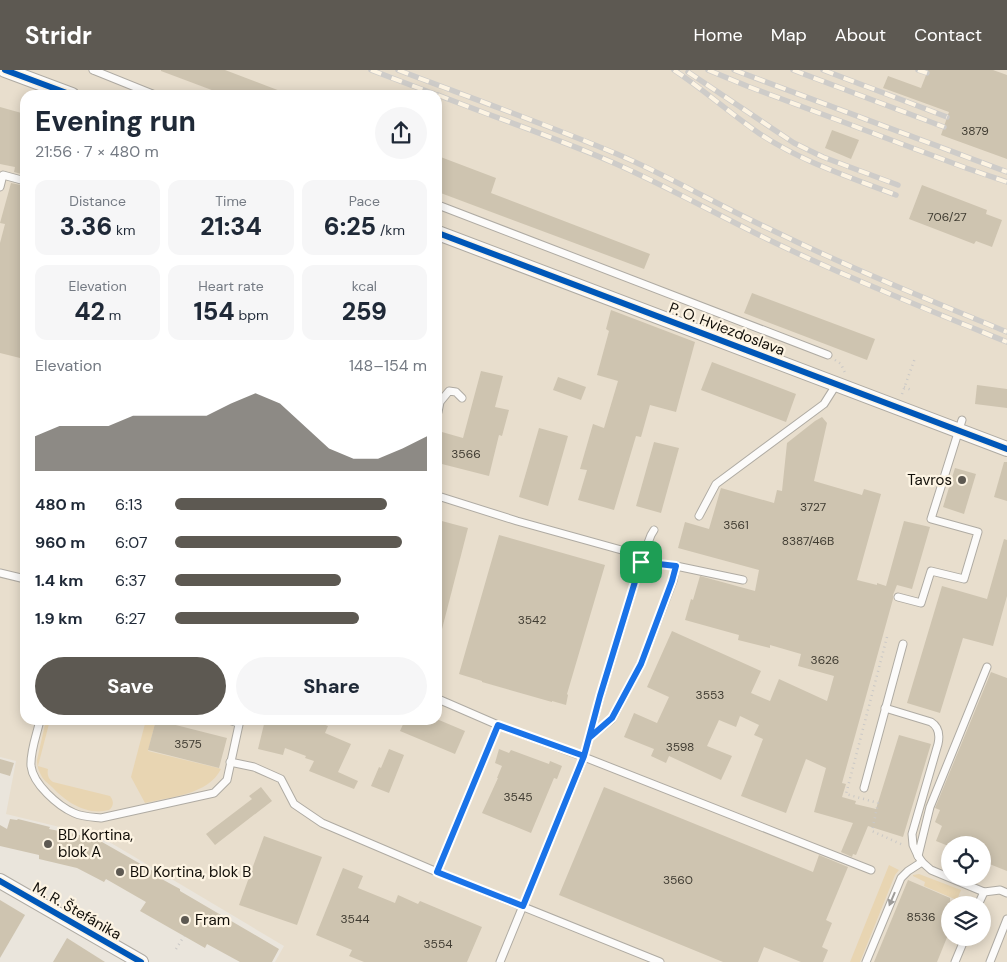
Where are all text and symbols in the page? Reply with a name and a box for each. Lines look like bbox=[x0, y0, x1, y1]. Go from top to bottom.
text: Stridr bbox=[25, 20, 92, 51]
text: Home bbox=[693, 23, 743, 47]
text: Map bbox=[771, 23, 807, 47]
text: About bbox=[835, 23, 886, 47]
text: Contact bbox=[914, 23, 982, 47]
text: Evening run bbox=[35, 103, 196, 140]
button: share bbox=[375, 107, 427, 159]
house number: 3879 bbox=[961, 123, 989, 139]
text: 21:56 · 7 × 480 m bbox=[35, 141, 159, 162]
text: Distance bbox=[69, 192, 126, 210]
text: Time bbox=[215, 192, 247, 210]
text: Pace bbox=[349, 192, 380, 210]
house number: 706/27 bbox=[927, 209, 967, 225]
text: 3.36 bbox=[60, 210, 112, 243]
text: 21:34 bbox=[200, 210, 262, 243]
text: 6:25 bbox=[324, 210, 376, 243]
text: km bbox=[112, 221, 136, 239]
text: /km bbox=[376, 221, 405, 239]
text: Elevation bbox=[68, 277, 127, 295]
text: Heart rate bbox=[198, 277, 264, 295]
text: kcal bbox=[352, 277, 377, 295]
text: 42 bbox=[74, 295, 105, 328]
text: 154 bbox=[194, 295, 235, 328]
text: 259 bbox=[342, 295, 387, 328]
street label: P. O. Hviezdoslava bbox=[666, 298, 788, 360]
text: m bbox=[105, 306, 121, 324]
text: bpm bbox=[235, 306, 268, 324]
text: Elevation bbox=[35, 355, 102, 376]
text: 148–154 m bbox=[349, 355, 427, 376]
house number: 3566 bbox=[451, 446, 481, 462]
place label: Tavros bbox=[907, 470, 952, 490]
marker: Tavros bbox=[956, 474, 968, 486]
text: 480 m bbox=[35, 494, 86, 515]
text: 6:13 bbox=[115, 494, 143, 515]
house number: 3727 bbox=[800, 499, 826, 515]
house number: 3561 bbox=[723, 517, 749, 533]
text: 960 m bbox=[35, 532, 85, 553]
text: 6:07 bbox=[115, 532, 148, 553]
house number: 8387/46B bbox=[782, 533, 834, 549]
pin bbox=[620, 541, 662, 583]
icon: arrive bbox=[627, 548, 655, 576]
text: 1.4 km bbox=[35, 570, 83, 591]
text: 6:37 bbox=[115, 570, 146, 591]
text: 1.9 km bbox=[35, 608, 83, 629]
text: 6:27 bbox=[115, 608, 146, 629]
house number: 3542 bbox=[518, 612, 546, 628]
house number: 3626 bbox=[811, 652, 839, 668]
button: Save bbox=[35, 657, 226, 715]
button: Share bbox=[236, 657, 427, 715]
house number: 3553 bbox=[696, 687, 724, 703]
house number: 3575 bbox=[174, 736, 202, 752]
house number: 3598 bbox=[666, 739, 694, 755]
house number: 3545 bbox=[503, 789, 533, 805]
place label: BD Kortina, blok A bbox=[58, 825, 133, 862]
map controls bbox=[941, 836, 991, 946]
button: locate bbox=[941, 836, 991, 886]
marker: BD Kortina, blok A bbox=[42, 838, 54, 850]
place label: BD Kortina, blok B bbox=[130, 862, 251, 882]
marker: BD Kortina, blok B bbox=[114, 866, 126, 878]
house number: 3560 bbox=[663, 872, 693, 888]
street label: M. R. Štefánika bbox=[29, 878, 125, 944]
one-way arrow bbox=[888, 892, 896, 906]
button: layers bbox=[941, 896, 991, 946]
house number: 8536 bbox=[906, 909, 936, 925]
place label: Fram bbox=[195, 910, 230, 930]
house number: 3544 bbox=[341, 911, 369, 927]
marker: Fram bbox=[179, 914, 191, 926]
house number: 3554 bbox=[423, 936, 453, 952]

